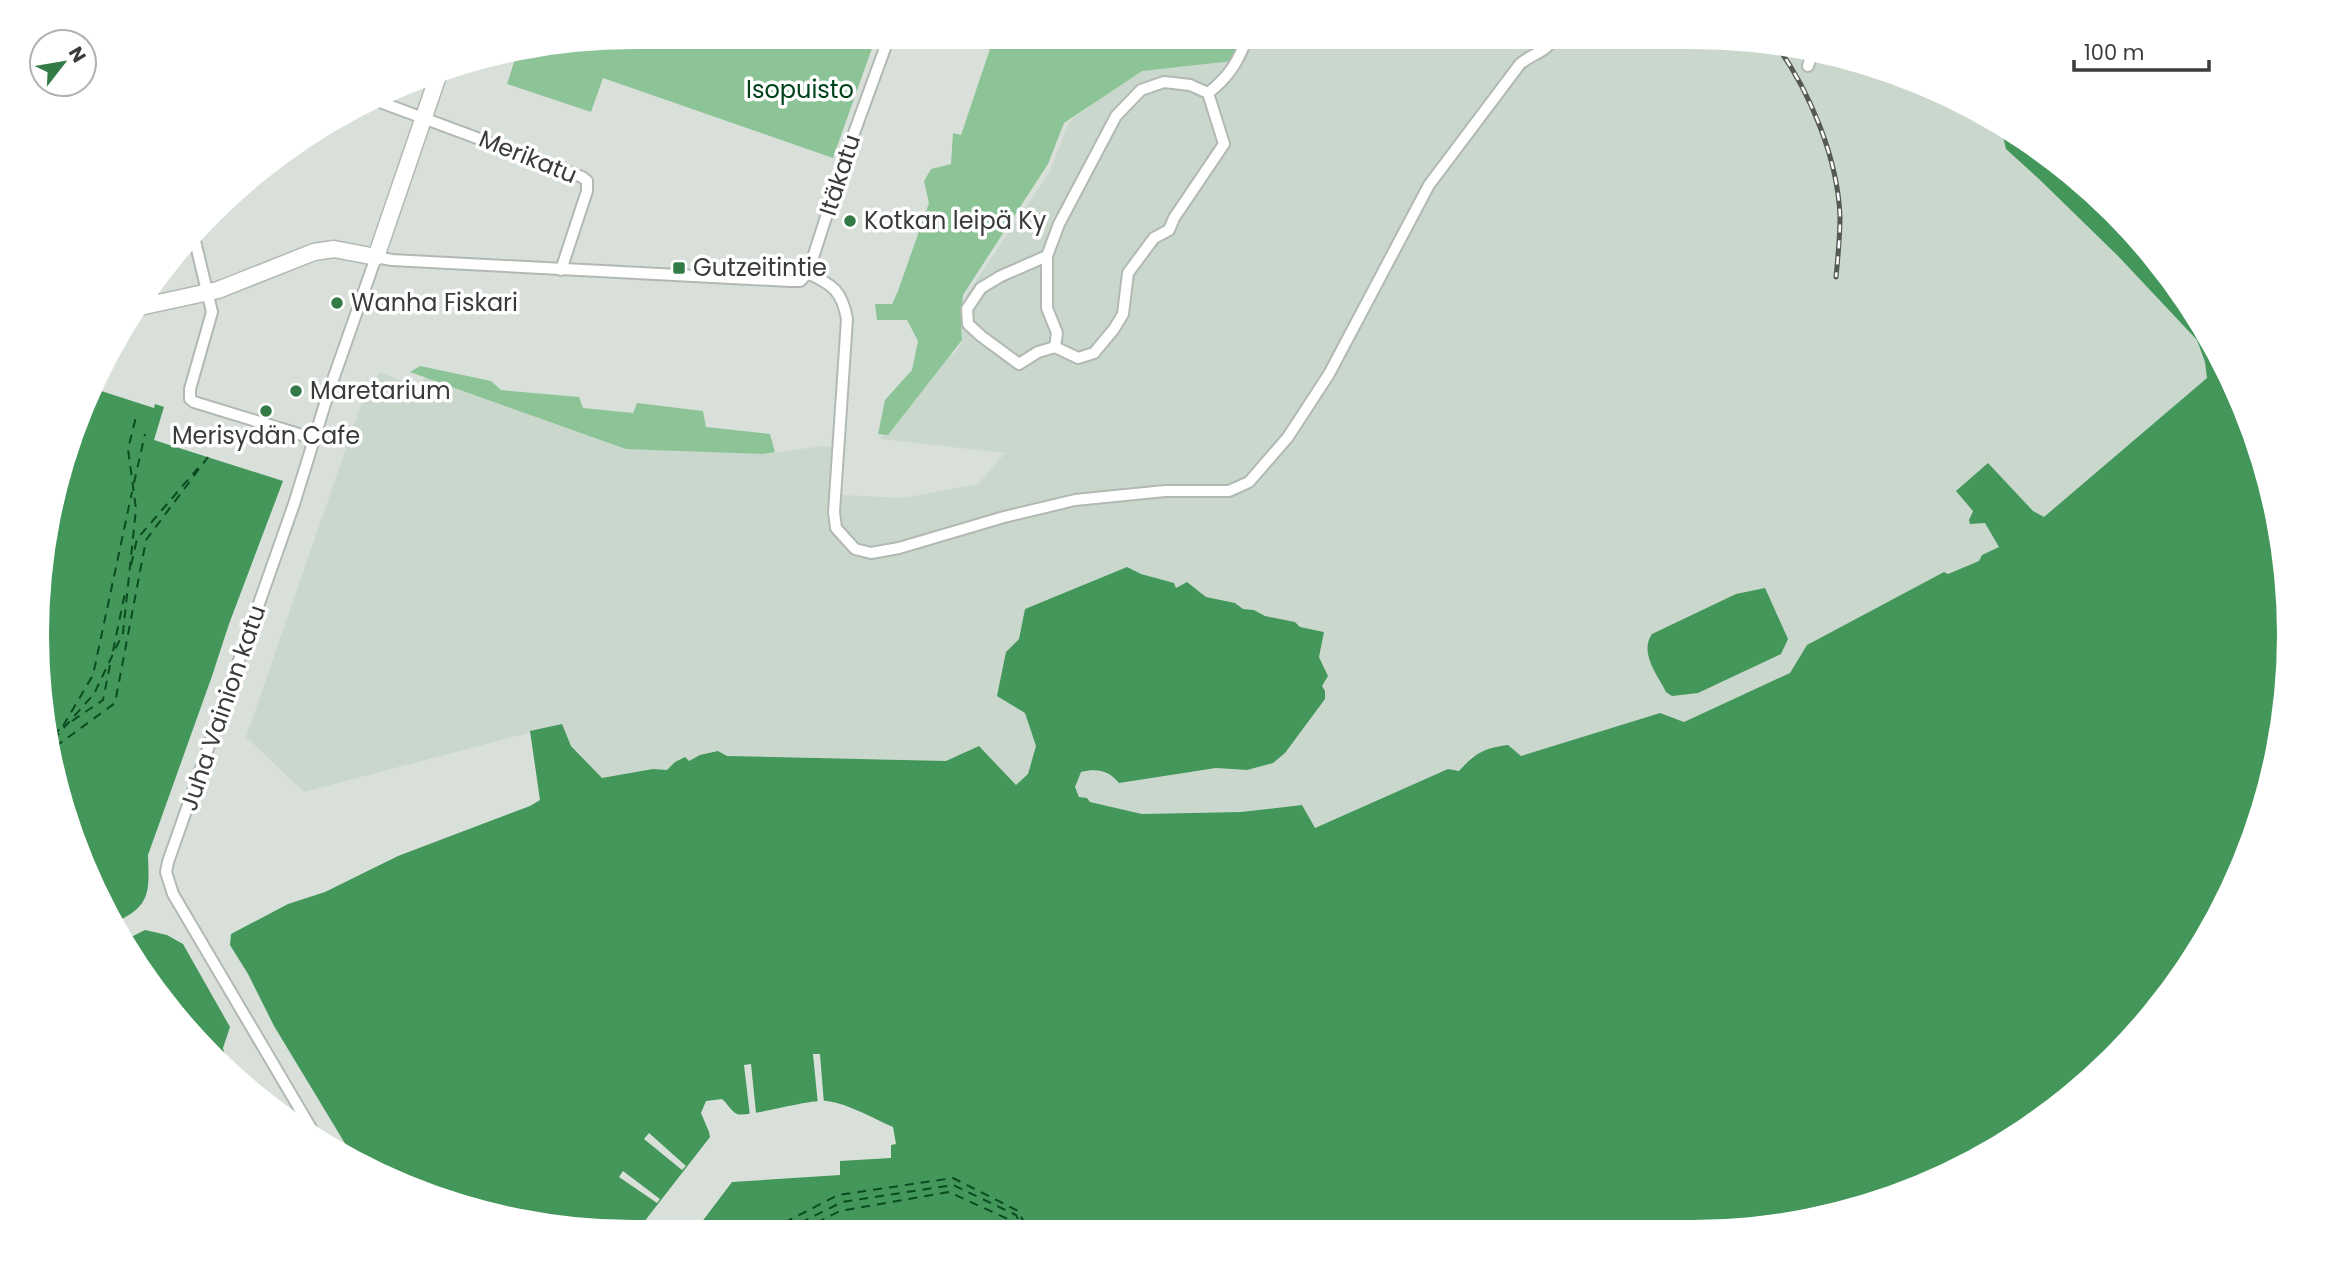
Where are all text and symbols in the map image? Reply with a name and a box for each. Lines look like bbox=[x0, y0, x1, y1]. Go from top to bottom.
north arrow bbox=[28, 28, 98, 98]
scale bar bbox=[2074, 28, 2209, 72]
text: 100 m bbox=[2084, 38, 2144, 67]
text: N bbox=[62, 41, 92, 68]
park label: Isopuisto bbox=[746, 73, 854, 106]
street label: Merikatu bbox=[474, 122, 582, 191]
street label: Itäkatu bbox=[811, 130, 868, 220]
place label: Kotkan leipä Ky bbox=[864, 204, 1047, 237]
marker: Kotkan leipä Ky bbox=[842, 213, 858, 229]
place label: Gutzeitintie bbox=[693, 251, 827, 284]
marker: Gutzeitintie bbox=[671, 260, 687, 276]
place label: Wanha Fiskari bbox=[351, 286, 518, 319]
marker: Wanha Fiskari bbox=[329, 295, 345, 311]
place label: Maretarium bbox=[310, 374, 451, 407]
marker: Maretarium bbox=[288, 383, 304, 399]
marker: Merisydän Cafe bbox=[258, 403, 274, 419]
place label: Merisydän Cafe bbox=[172, 419, 360, 452]
street label: Juha Vainion katu bbox=[172, 601, 273, 815]

